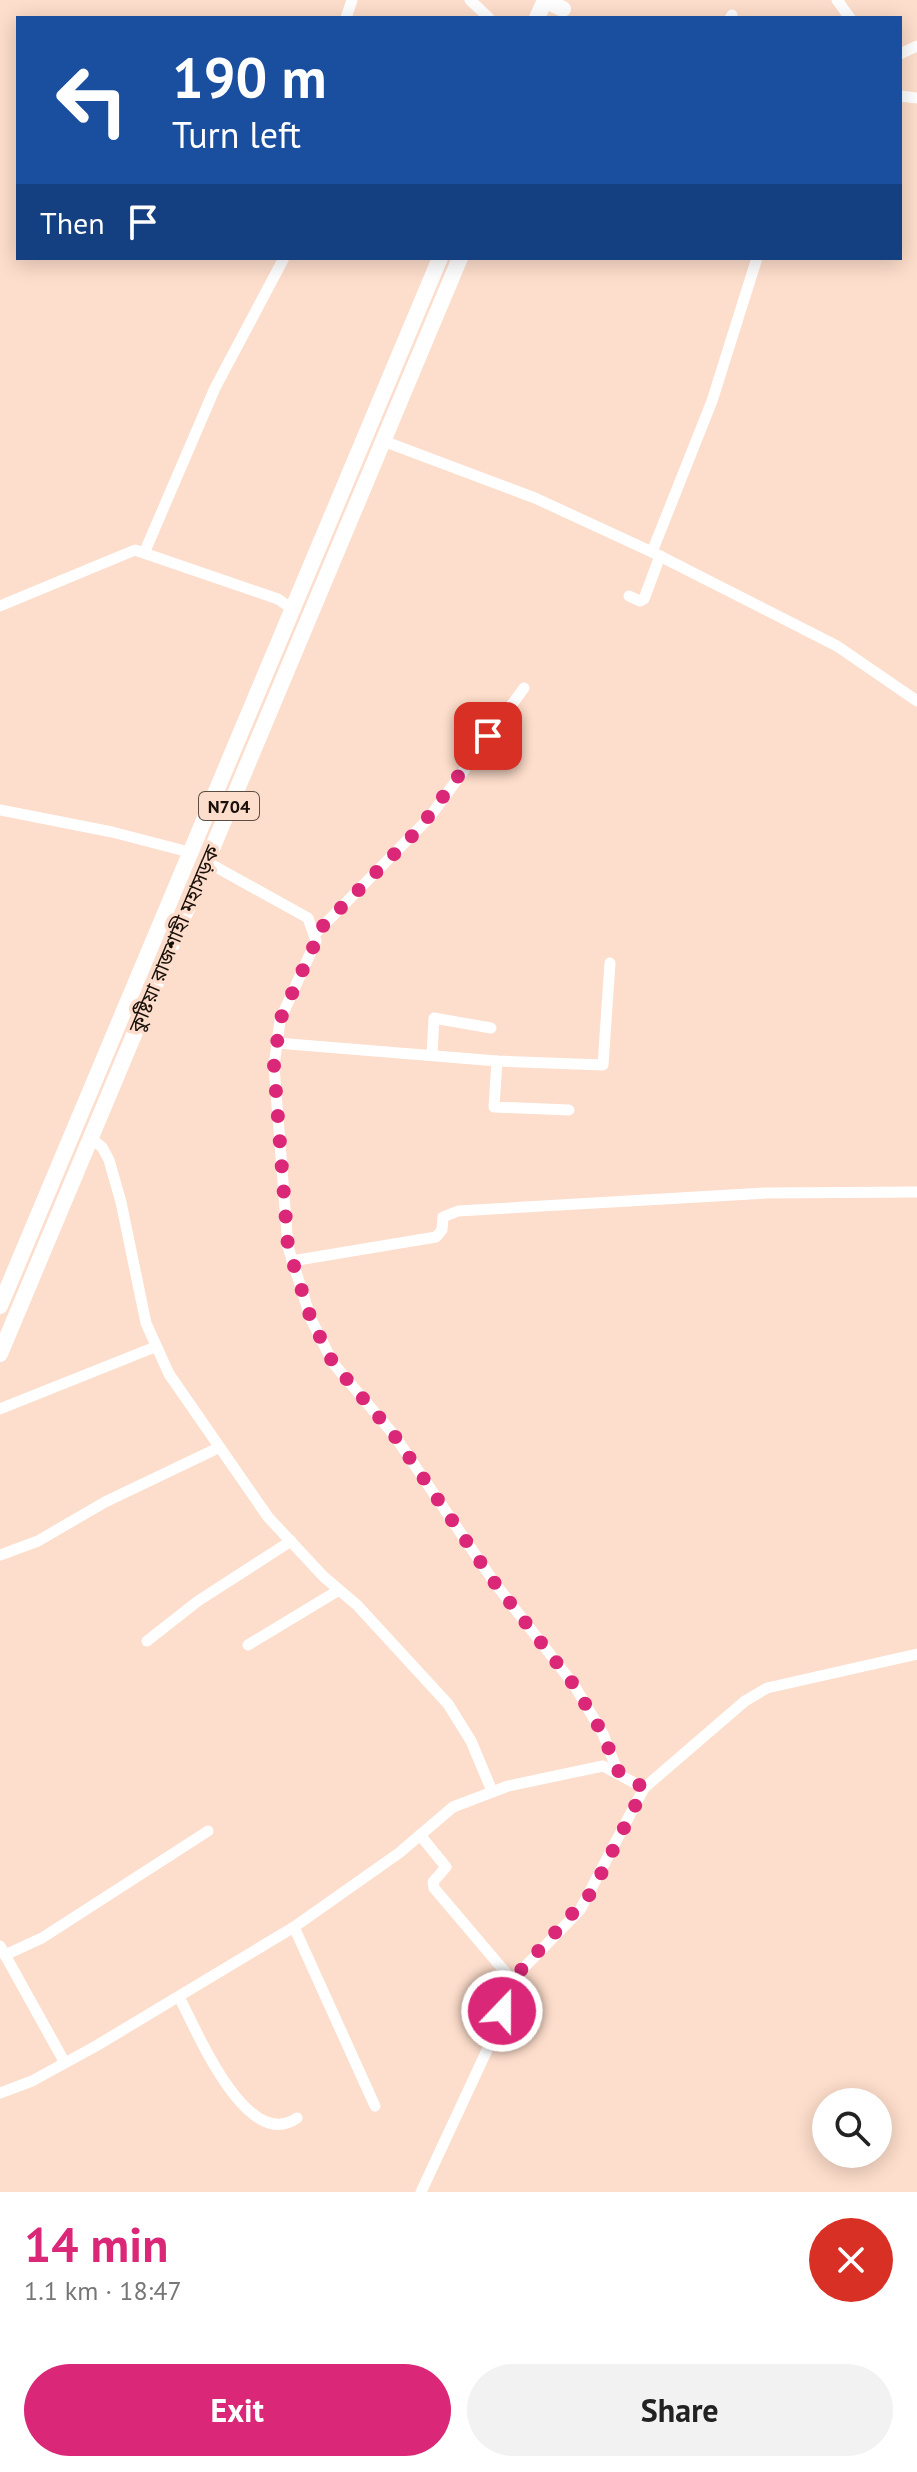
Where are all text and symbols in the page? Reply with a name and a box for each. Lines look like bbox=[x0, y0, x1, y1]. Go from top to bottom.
text: 190 m bbox=[172, 41, 327, 113]
icon: left bbox=[40, 48, 144, 152]
text: Turn left bbox=[172, 111, 301, 158]
icon: arrive bbox=[121, 200, 165, 244]
text: Then bbox=[40, 203, 105, 242]
pin bbox=[454, 702, 522, 770]
icon: arrive bbox=[466, 714, 510, 758]
road number: N704 bbox=[199, 792, 259, 820]
street label: কুষ্টিয়া রাজশাহী মহাসড়ক bbox=[122, 841, 226, 1038]
position arrow bbox=[460, 1969, 544, 2053]
map controls bbox=[812, 2088, 892, 2168]
button: search bbox=[812, 2088, 892, 2168]
text: 14 min bbox=[24, 2213, 168, 2275]
button: close bbox=[809, 2218, 893, 2302]
text: 1.1 km · 18:47 bbox=[24, 2274, 182, 2307]
button: Exit bbox=[24, 2364, 451, 2456]
button: Share bbox=[467, 2364, 893, 2456]

